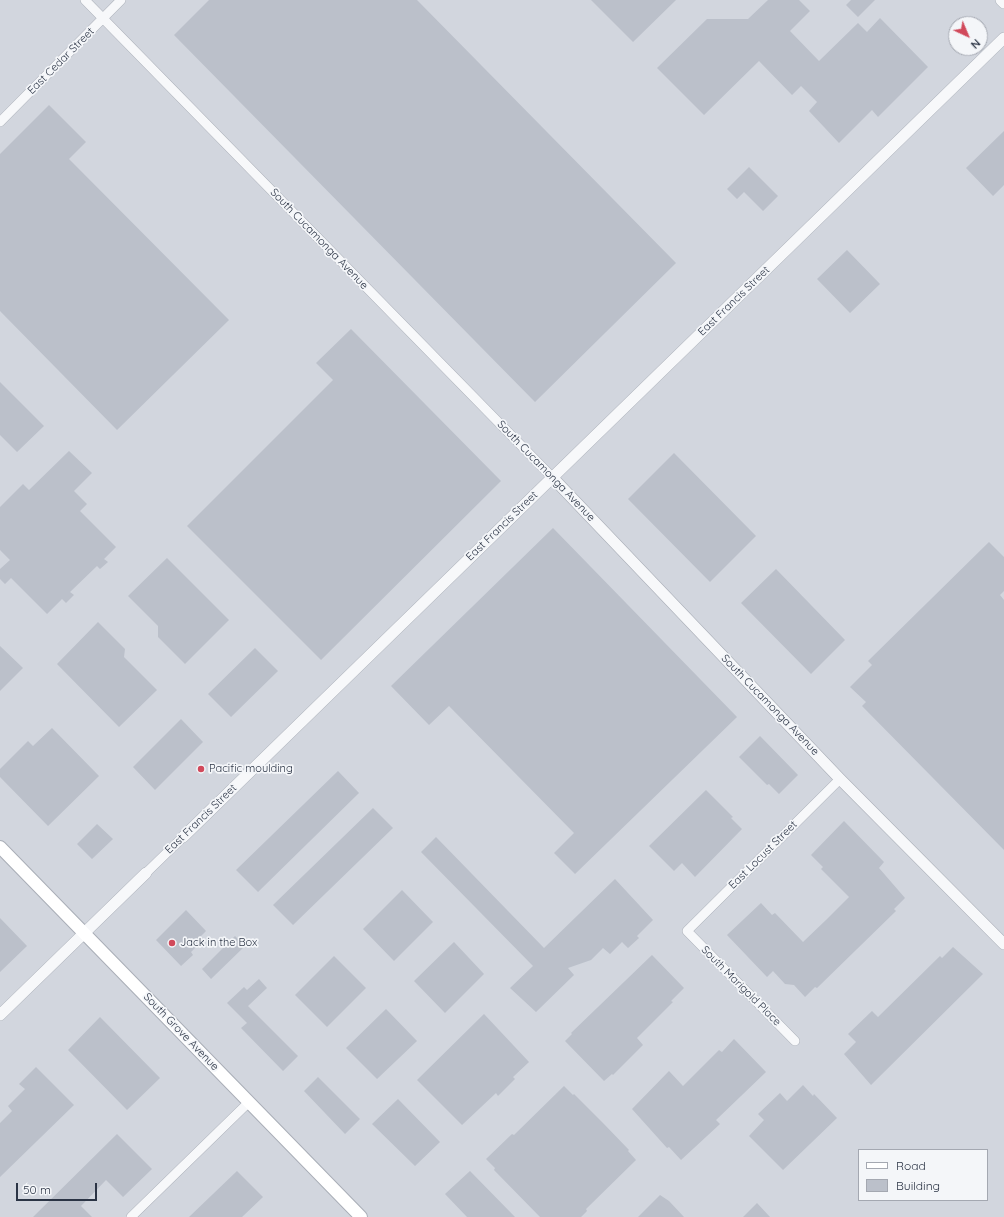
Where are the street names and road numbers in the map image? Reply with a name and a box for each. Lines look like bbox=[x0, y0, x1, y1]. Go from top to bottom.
street label: East Cedar Street bbox=[25, 25, 97, 97]
street label: South Cucamonga Avenue bbox=[267, 186, 371, 292]
street label: East Francis Street bbox=[695, 263, 773, 339]
street label: South Cucamonga Avenue bbox=[494, 418, 598, 524]
street label: East Francis Street bbox=[463, 488, 541, 564]
street label: South Cucamonga Avenue bbox=[718, 652, 822, 758]
street label: East Francis Street bbox=[162, 781, 240, 857]
street label: East Locust Street bbox=[726, 818, 800, 892]
street label: South Marigold Place bbox=[698, 943, 784, 1029]
street label: South Grove Avenue bbox=[141, 990, 221, 1074]

